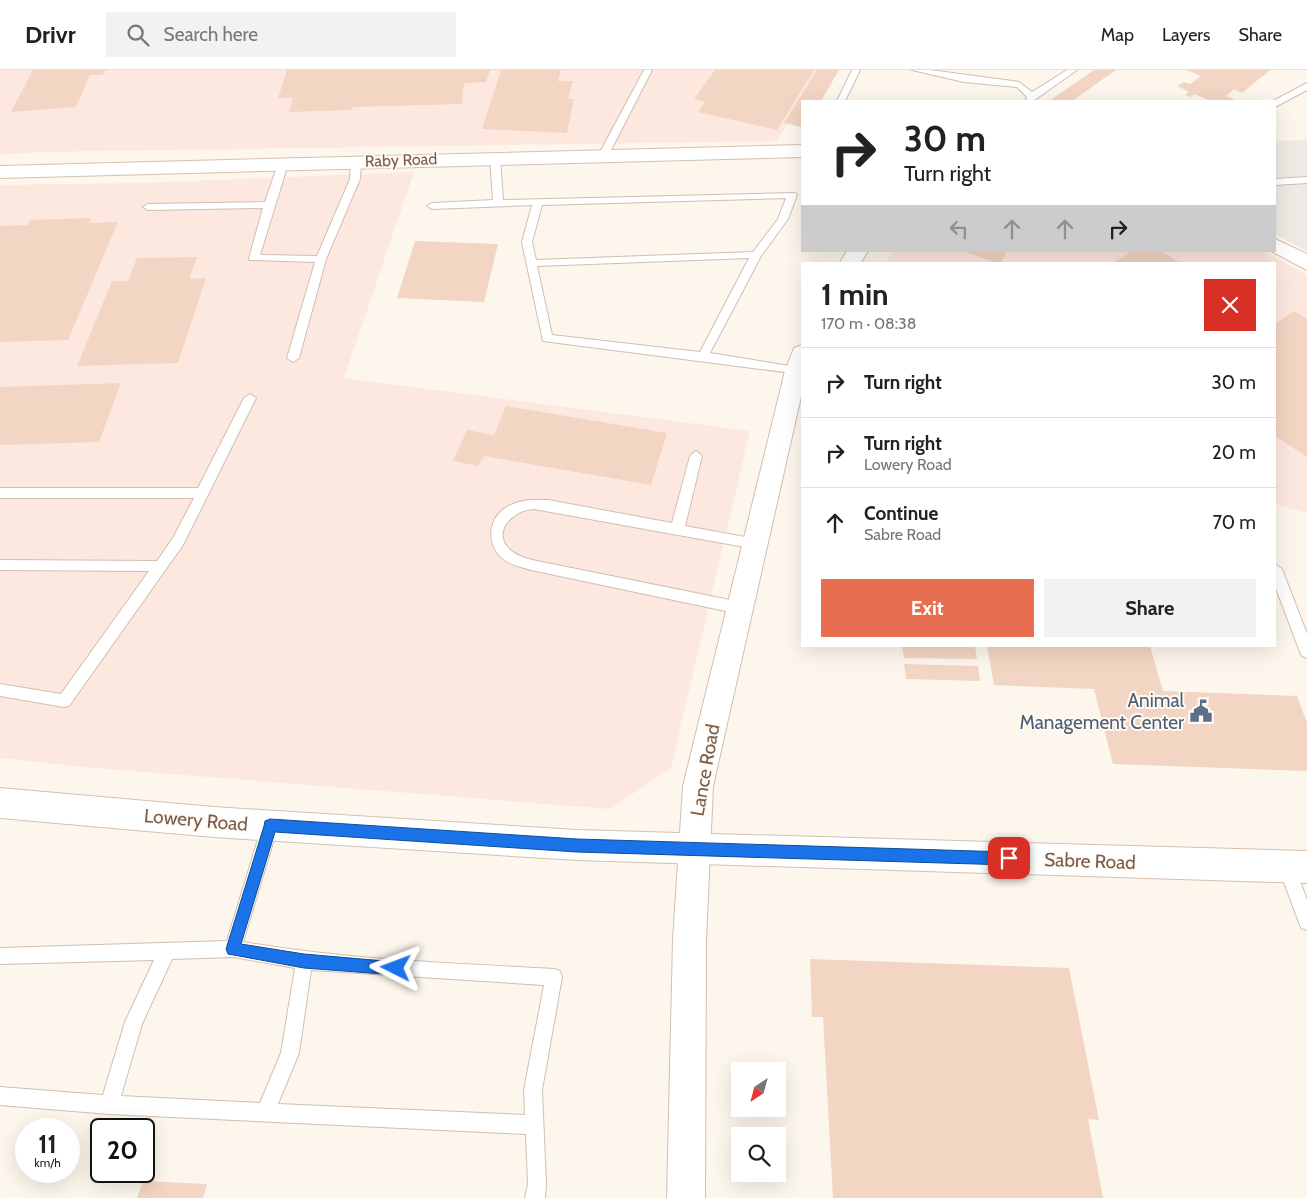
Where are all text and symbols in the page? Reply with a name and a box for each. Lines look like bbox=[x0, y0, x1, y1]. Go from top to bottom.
search box bbox=[106, 12, 456, 57]
text: Drivr bbox=[25, 20, 76, 49]
icon: search bbox=[124, 21, 152, 49]
text: Search here bbox=[164, 23, 258, 46]
text: Map bbox=[1101, 24, 1134, 46]
text: Layers bbox=[1162, 24, 1211, 46]
text: Share bbox=[1239, 24, 1282, 46]
text: 30 m bbox=[904, 117, 986, 160]
icon: right bbox=[821, 120, 886, 185]
street label: Raby Road bbox=[365, 149, 437, 171]
text: Turn right bbox=[904, 160, 991, 187]
icon: left bbox=[945, 215, 973, 243]
icon: ahead bbox=[998, 215, 1026, 243]
icon: ahead bbox=[1051, 215, 1079, 243]
icon: right bbox=[1104, 215, 1132, 243]
text: 1 min bbox=[821, 276, 889, 313]
button: close bbox=[1204, 279, 1256, 331]
text: 170 m · 08:38 bbox=[821, 314, 916, 333]
icon: right bbox=[821, 369, 849, 397]
text: Turn right bbox=[864, 371, 942, 394]
text: 30 m bbox=[1212, 371, 1256, 394]
text: Turn right bbox=[864, 432, 942, 455]
icon: right bbox=[821, 439, 849, 467]
text: 20 m bbox=[1212, 441, 1256, 464]
text: Lowery Road bbox=[864, 455, 952, 474]
text: Continue bbox=[864, 502, 938, 525]
icon: ahead bbox=[821, 509, 849, 537]
text: 70 m bbox=[1212, 511, 1256, 534]
text: Sabre Road bbox=[864, 525, 941, 544]
button: Exit bbox=[821, 579, 1034, 637]
button: Share bbox=[1044, 579, 1256, 637]
place label: Animal Management Center bbox=[1019, 689, 1185, 734]
public building icon: Animal Management Center bbox=[1188, 698, 1214, 724]
street label: Lance Road bbox=[686, 722, 724, 818]
street label: Lowery Road bbox=[143, 804, 249, 836]
pin bbox=[988, 837, 1030, 879]
icon: arrive bbox=[995, 844, 1023, 872]
street label: Sabre Road bbox=[1044, 848, 1136, 874]
position arrow bbox=[369, 941, 421, 993]
north arrow bbox=[731, 1062, 786, 1118]
map controls bbox=[731, 1062, 786, 1182]
speed limit sign: 20 bbox=[90, 1118, 155, 1183]
button: search bbox=[731, 1127, 786, 1182]
text: 11 bbox=[38, 1129, 57, 1159]
text: km/h bbox=[34, 1155, 61, 1170]

